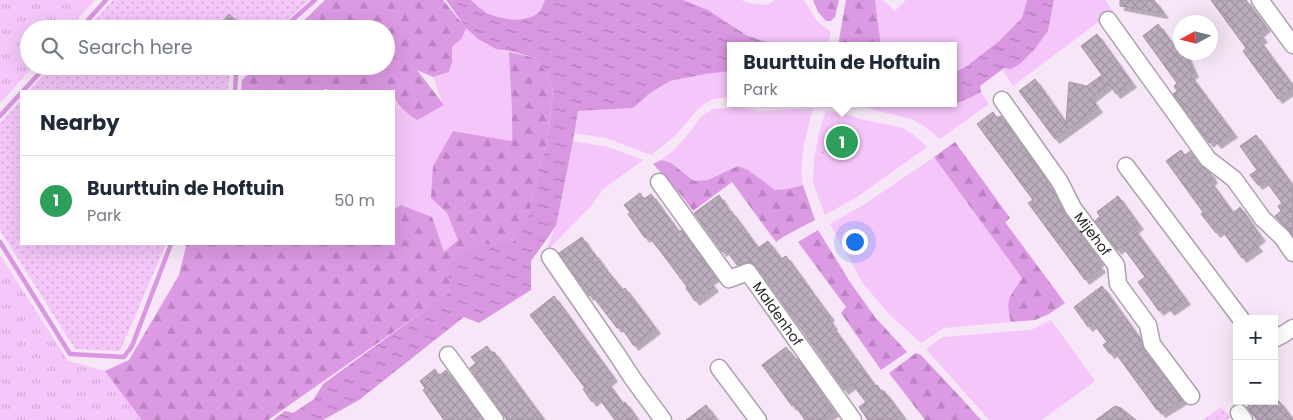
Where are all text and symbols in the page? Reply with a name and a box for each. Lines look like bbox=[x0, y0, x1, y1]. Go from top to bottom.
north arrow bbox=[1173, 15, 1218, 60]
search box bbox=[20, 20, 395, 75]
icon: search bbox=[38, 34, 66, 62]
text: Search here bbox=[78, 34, 192, 61]
popup bbox=[727, 42, 957, 107]
text: Buurttuin de Hoftuin bbox=[743, 49, 941, 76]
text: Park bbox=[743, 78, 778, 101]
text: Nearby bbox=[40, 108, 120, 137]
pin: 1 bbox=[826, 123, 858, 161]
text: Buurttuin de Hoftuin bbox=[87, 175, 284, 202]
text: 1 bbox=[53, 189, 59, 212]
text: 50 m bbox=[334, 189, 375, 212]
text: Park bbox=[87, 204, 121, 227]
street label: Mijehof bbox=[1069, 208, 1116, 260]
your location bbox=[842, 229, 868, 255]
street label: Maldenhof bbox=[748, 277, 808, 350]
map controls bbox=[1233, 315, 1278, 405]
button: + bbox=[1233, 315, 1278, 360]
button: − bbox=[1233, 360, 1278, 405]

